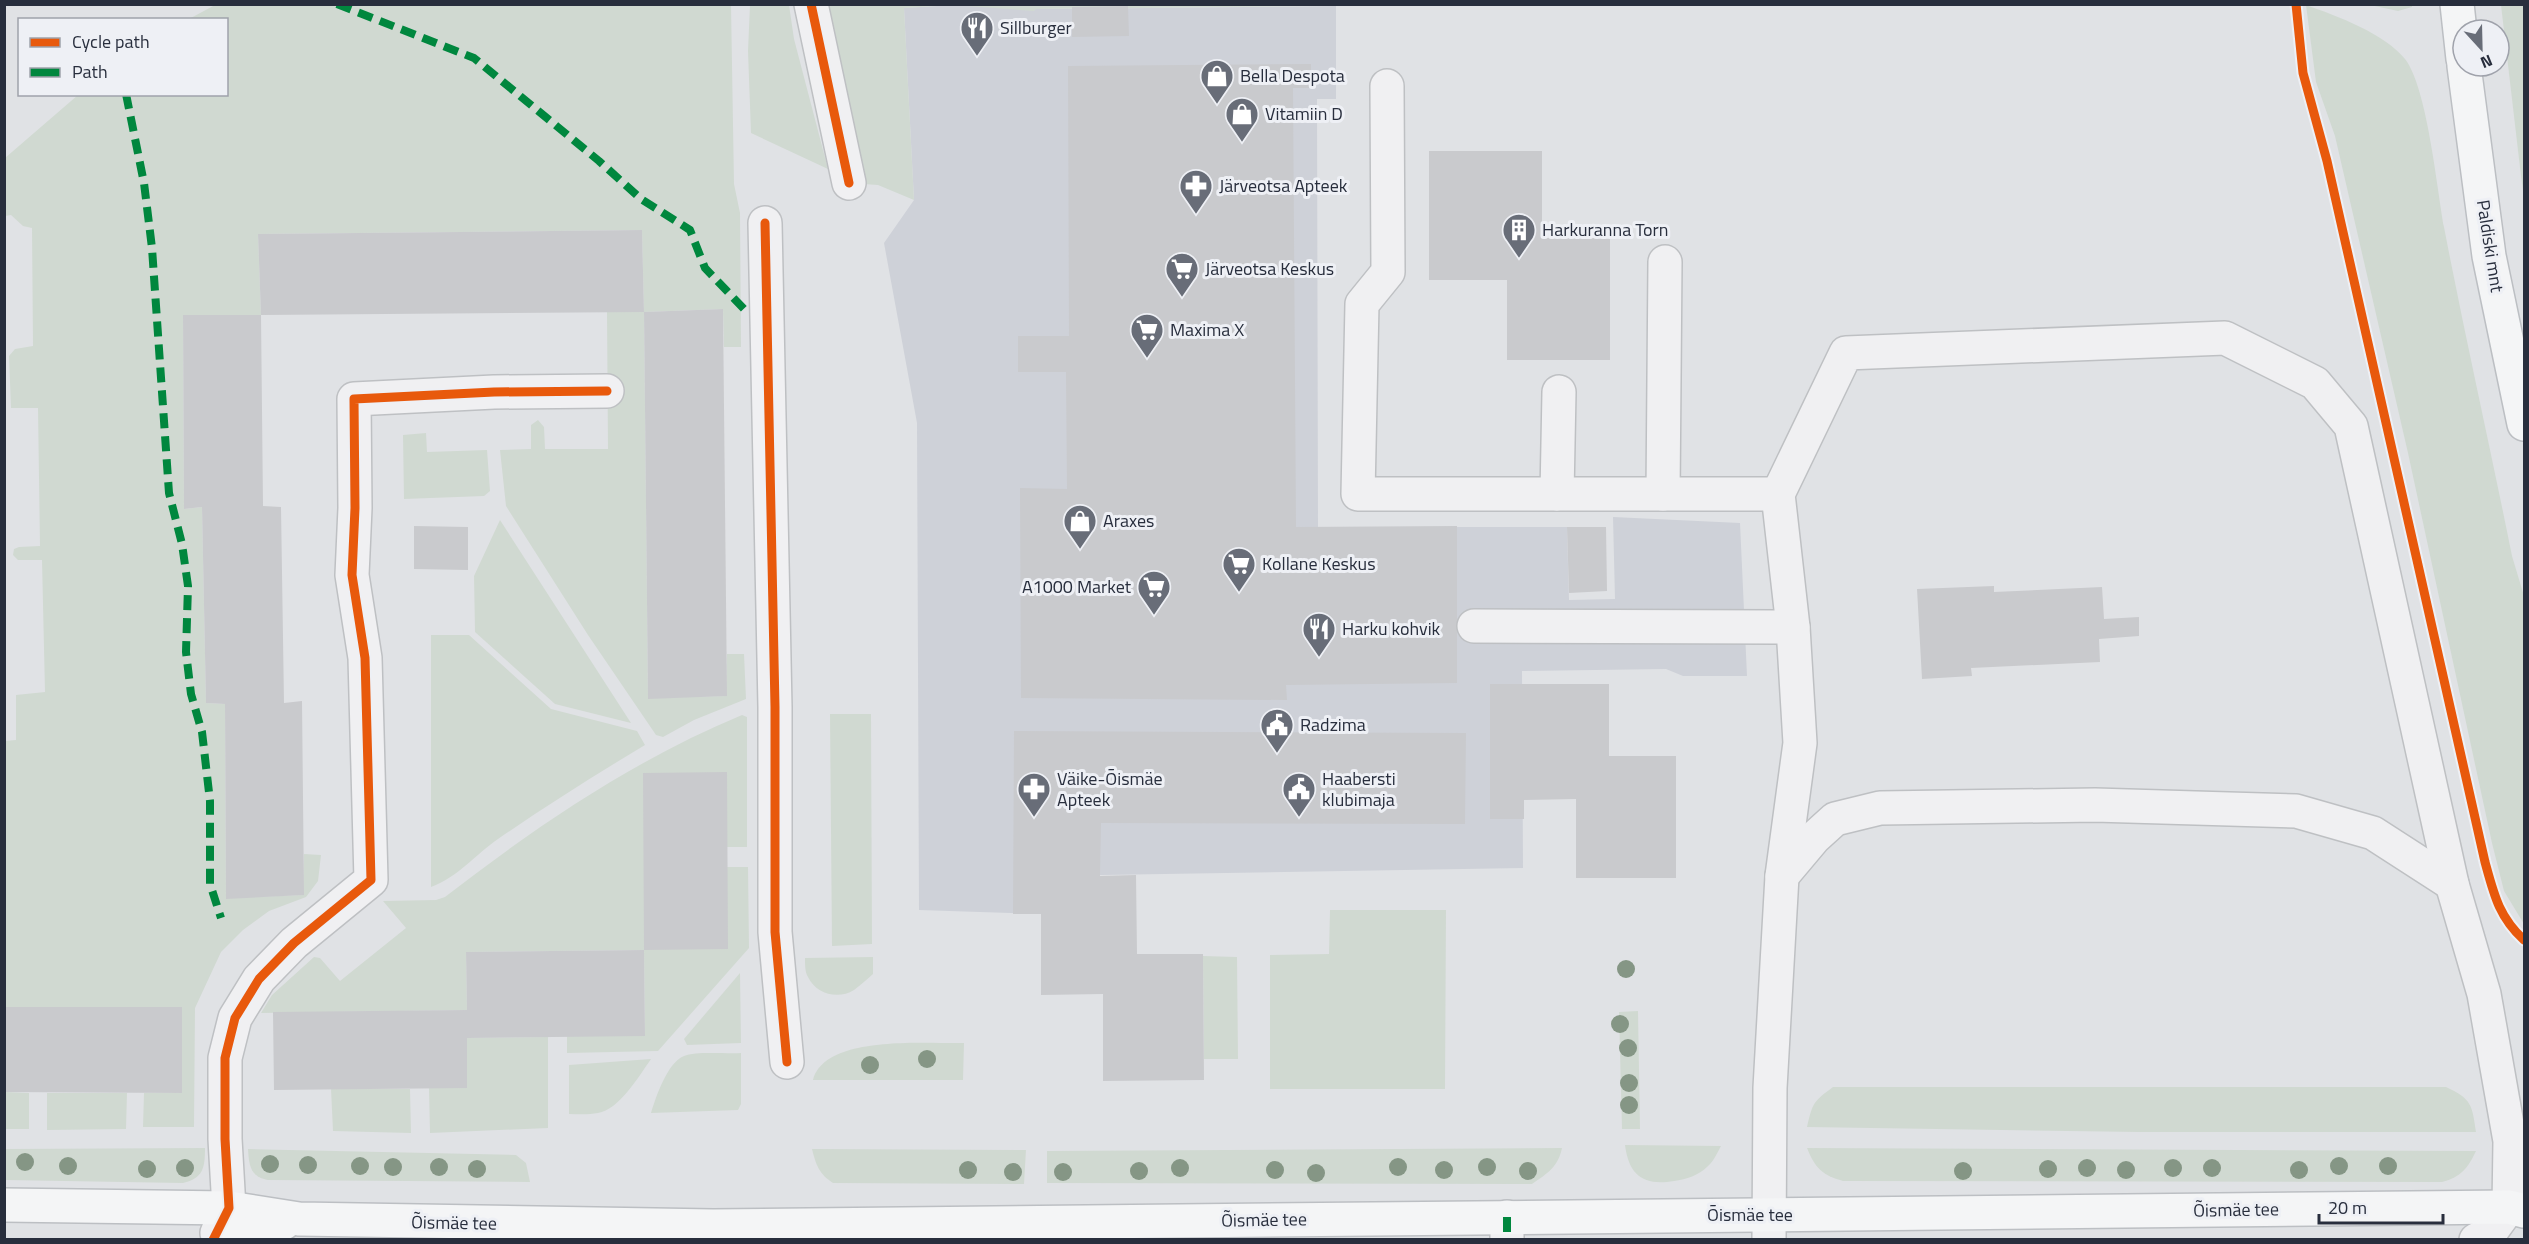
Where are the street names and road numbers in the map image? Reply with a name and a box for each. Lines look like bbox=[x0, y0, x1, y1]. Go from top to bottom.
street label: Paldiski mnt bbox=[2470, 198, 2511, 295]
street label: Õismäe tee bbox=[2193, 1195, 2279, 1224]
street label: Õismäe tee bbox=[1707, 1201, 1793, 1228]
street label: Õismäe tee bbox=[1221, 1205, 1307, 1234]
street label: Õismäe tee bbox=[411, 1208, 497, 1237]

